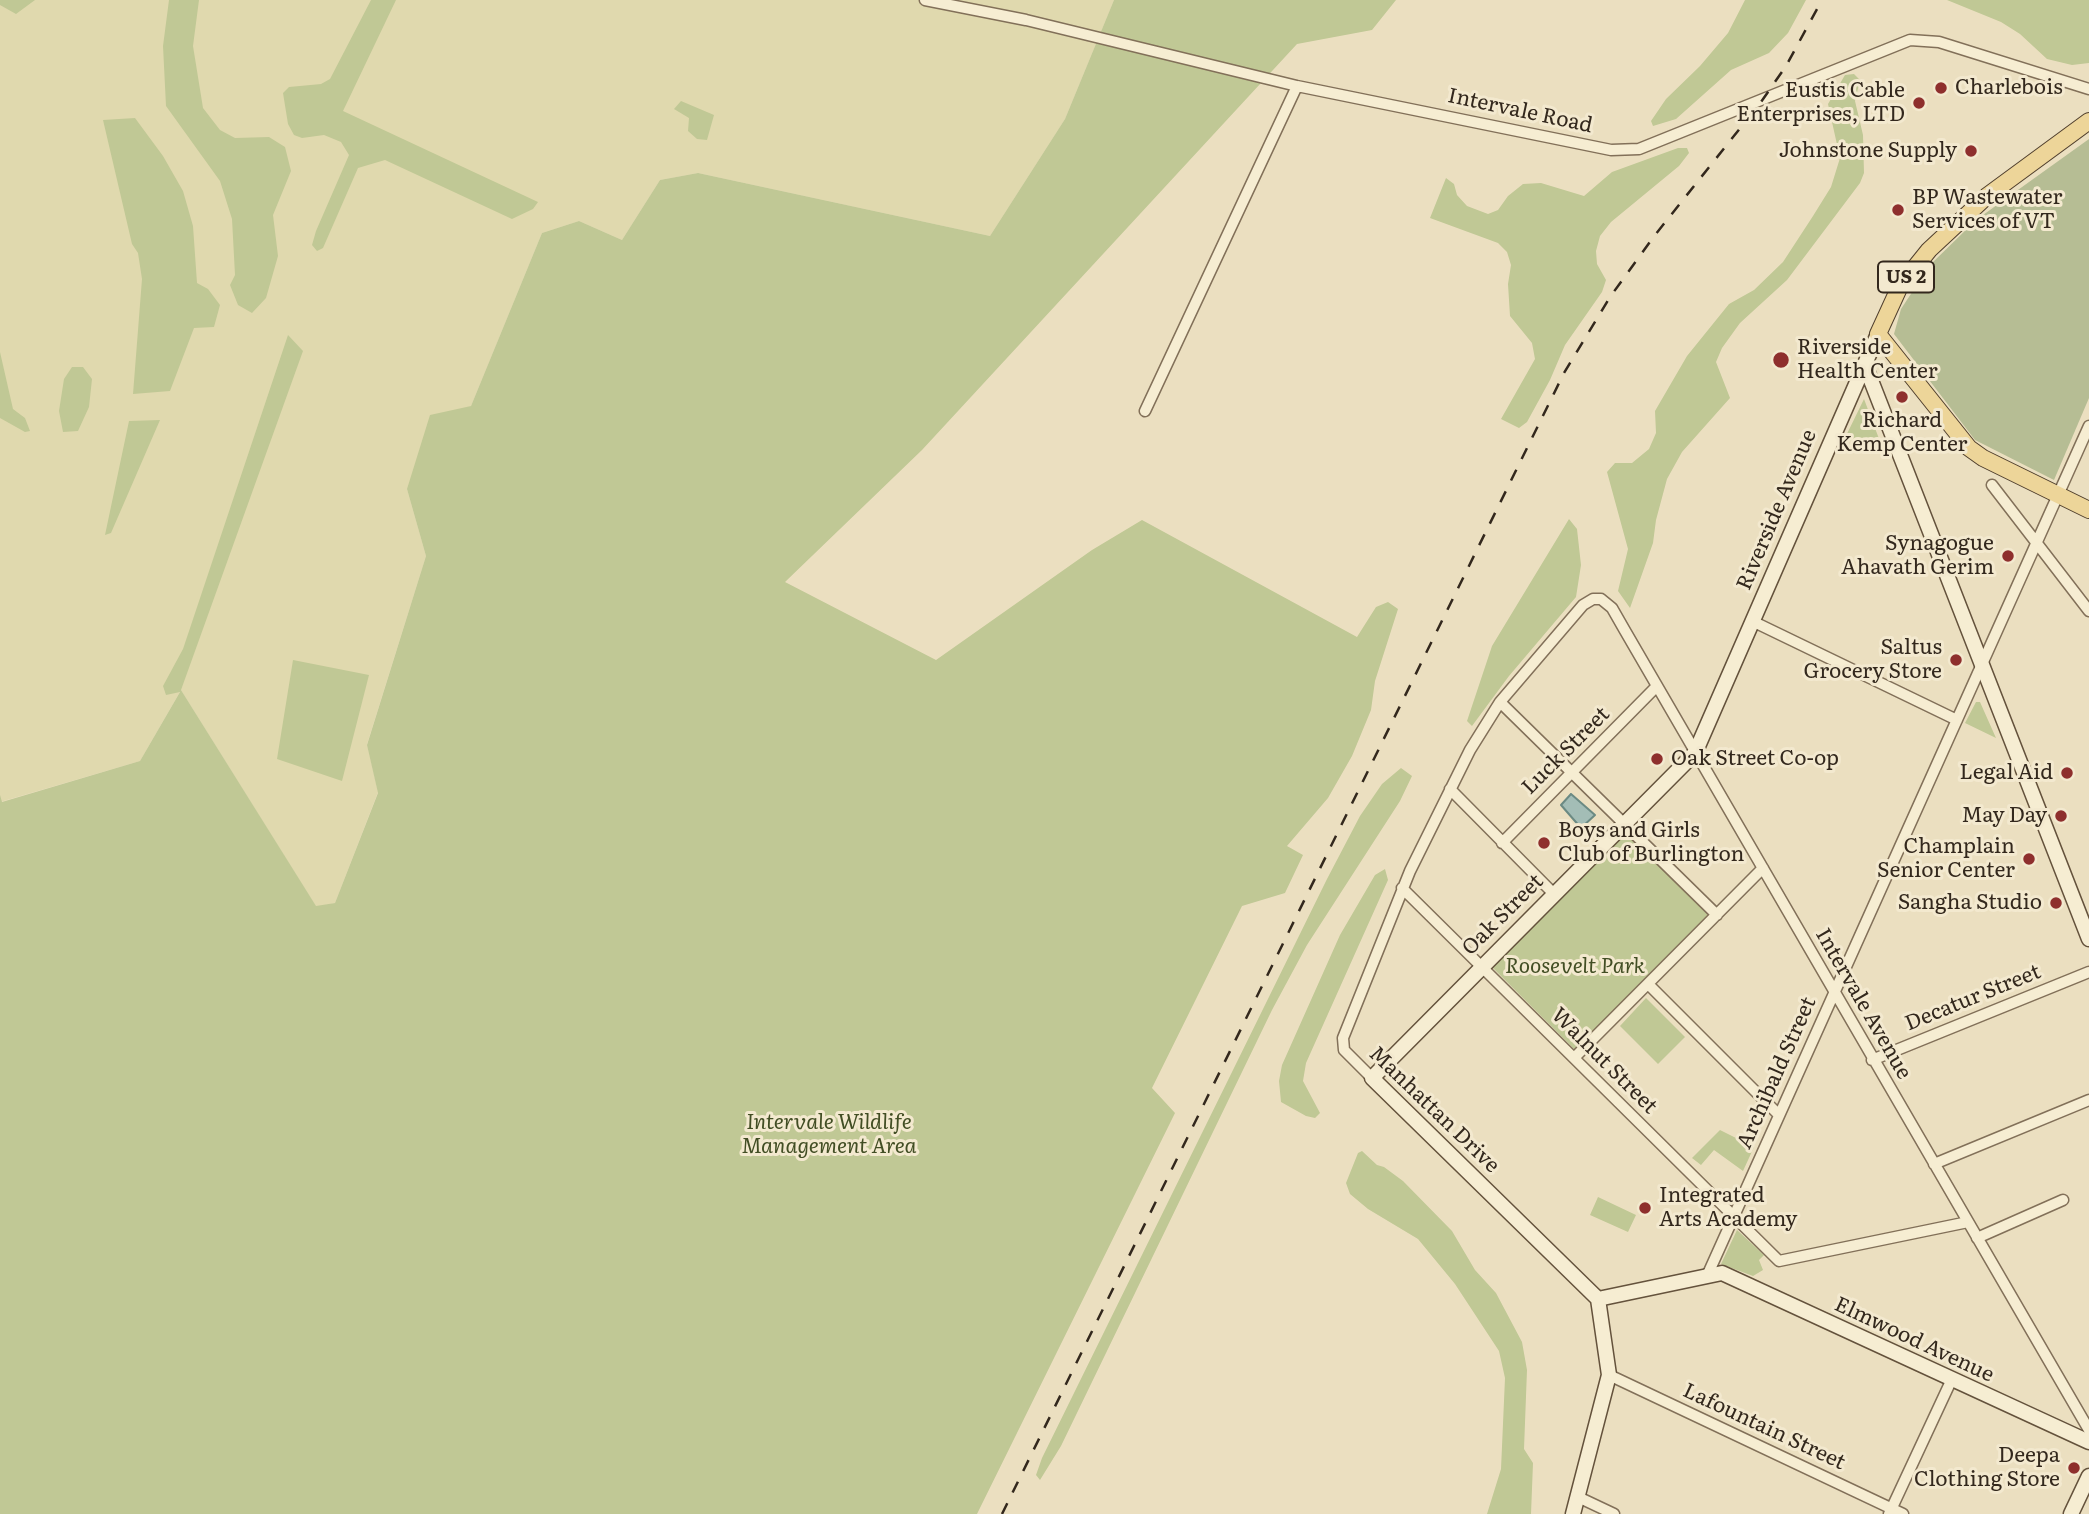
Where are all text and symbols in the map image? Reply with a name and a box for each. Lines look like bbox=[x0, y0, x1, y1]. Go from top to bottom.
place label: Charlebois bbox=[1955, 75, 2063, 101]
place label: Eustis Cable Enterprises, LTD bbox=[1737, 78, 1905, 128]
marker: Charlebois bbox=[1933, 80, 1949, 96]
street label: Intervale Road bbox=[1445, 83, 1595, 139]
marker: Eustis Cable Enterprises, LTD bbox=[1911, 95, 1927, 111]
place label: Johnstone Supply bbox=[1779, 138, 1957, 164]
marker: Johnstone Supply bbox=[1963, 143, 1979, 159]
place label: BP Wastewater Services of VT bbox=[1912, 185, 2062, 235]
marker: BP Wastewater Services of VT bbox=[1890, 202, 1906, 218]
road number: US 2 bbox=[1878, 262, 1934, 292]
place label: Riverside Health Center bbox=[1797, 335, 1938, 385]
marker: Riverside Health Center bbox=[1771, 350, 1791, 370]
marker: Richard Kemp Center bbox=[1894, 389, 1910, 405]
place label: Richard Kemp Center bbox=[1836, 408, 1968, 458]
street label: Riverside Avenue bbox=[1732, 426, 1822, 594]
place label: Synagogue Ahavath Gerim bbox=[1841, 531, 1994, 581]
marker: Synagogue Ahavath Gerim bbox=[2000, 548, 2016, 564]
place label: Saltus Grocery Store bbox=[1803, 635, 1942, 685]
marker: Saltus Grocery Store bbox=[1948, 652, 1964, 668]
street label: Luck Street bbox=[1517, 702, 1615, 800]
place label: Oak Street Co-op bbox=[1671, 746, 1839, 772]
marker: Oak Street Co-op bbox=[1649, 751, 1665, 767]
place label: Legal Aid bbox=[1959, 760, 2053, 786]
marker: Legal Aid bbox=[2059, 765, 2075, 781]
place label: May Day bbox=[1962, 803, 2047, 829]
marker: May Day bbox=[2053, 808, 2069, 824]
place label: Boys and Girls Club of Burlington bbox=[1558, 818, 1744, 868]
place label: Champlain Senior Center bbox=[1877, 834, 2015, 884]
marker: Boys and Girls Club of Burlington bbox=[1536, 835, 1552, 851]
marker: Champlain Senior Center bbox=[2021, 851, 2037, 867]
street label: Oak Street bbox=[1457, 869, 1549, 961]
place label: Sangha Studio bbox=[1898, 890, 2042, 916]
marker: Sangha Studio bbox=[2048, 895, 2064, 911]
street label: Intervale Avenue bbox=[1810, 924, 1916, 1084]
park label: Roosevelt Park bbox=[1505, 954, 1645, 980]
street label: Decatur Street bbox=[1902, 959, 2044, 1037]
street label: Archibald Street bbox=[1732, 993, 1822, 1153]
street label: Walnut Street bbox=[1546, 1003, 1662, 1119]
street label: Manhattan Drive bbox=[1364, 1041, 1504, 1179]
park label: Intervale Wildlife Management Area bbox=[742, 1110, 916, 1160]
place label: Integrated Arts Academy bbox=[1659, 1183, 1797, 1233]
marker: Integrated Arts Academy bbox=[1637, 1200, 1653, 1216]
street label: Elmwood Avenue bbox=[1830, 1292, 1998, 1388]
street label: Lafountain Street bbox=[1679, 1378, 1849, 1476]
place label: Deepa Clothing Store bbox=[1914, 1443, 2060, 1493]
marker: Deepa Clothing Store bbox=[2066, 1460, 2082, 1476]

